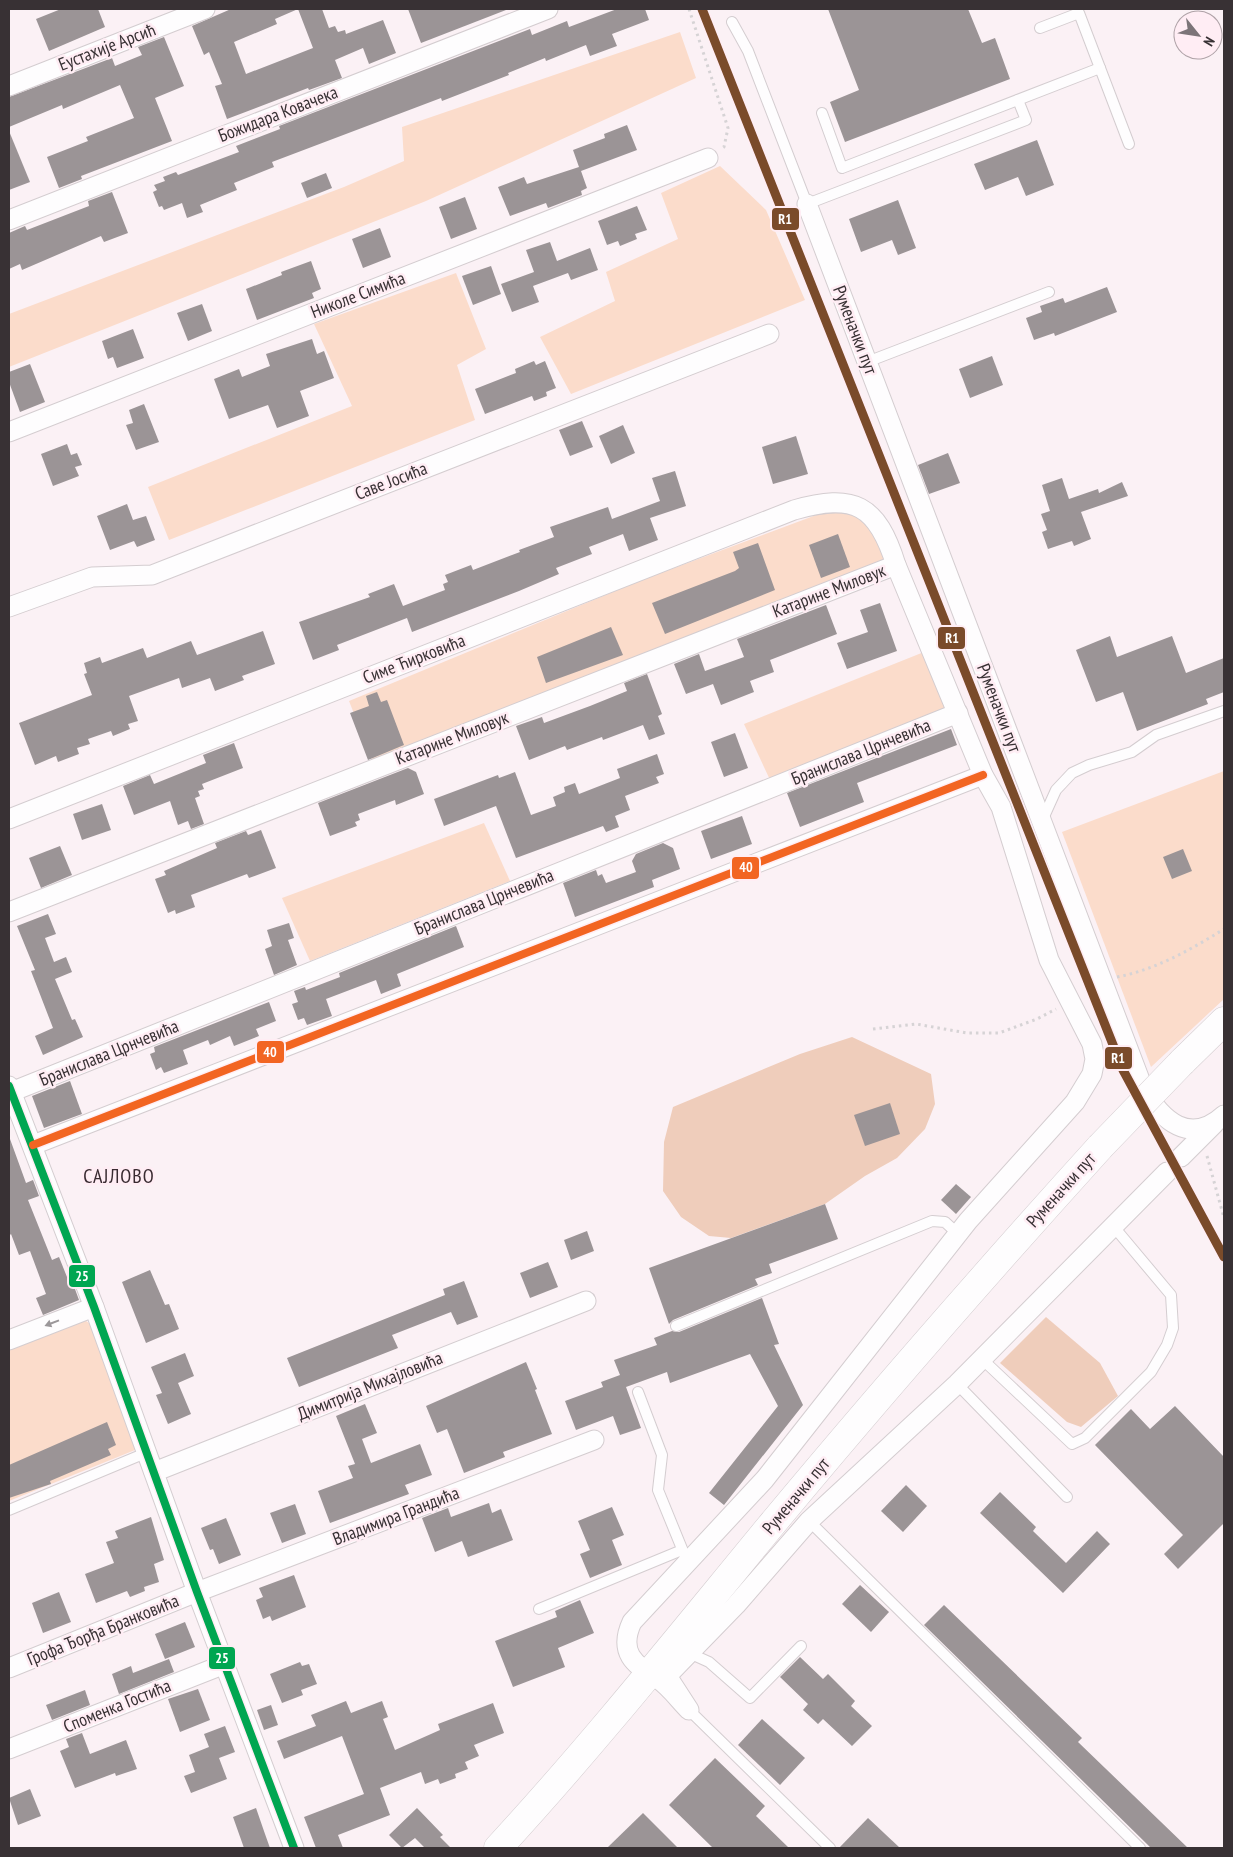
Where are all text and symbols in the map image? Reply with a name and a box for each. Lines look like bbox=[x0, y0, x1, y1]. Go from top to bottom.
north arrow bbox=[1173, 10, 1223, 60]
street label: Еустахије Арсић bbox=[55, 17, 159, 76]
text: N bbox=[1200, 34, 1219, 49]
street label: Божидара Ковачека bbox=[215, 80, 341, 147]
line badge: R1 bbox=[771, 207, 800, 231]
text: R1 bbox=[778, 210, 792, 228]
street label: Николе Симића bbox=[307, 266, 408, 323]
street label: Руменачки пут bbox=[828, 282, 883, 378]
street label: Саве Јосића bbox=[351, 456, 430, 505]
street label: Катарине Миловук bbox=[769, 558, 889, 623]
line badge: R1 bbox=[937, 626, 966, 650]
street label: Симе Ћирковића bbox=[359, 628, 468, 689]
text: R1 bbox=[945, 629, 959, 647]
street label: Руменачки пут bbox=[972, 660, 1027, 756]
street label: Катарине Миловук bbox=[392, 705, 512, 770]
street label: Бранислава Црнчевића bbox=[788, 713, 934, 790]
line badge: 40 bbox=[731, 856, 760, 880]
text: 40 bbox=[739, 858, 753, 876]
street label: Бранислава Црнчевића bbox=[411, 863, 557, 940]
street label: Бранислава Црнчевића bbox=[36, 1014, 182, 1091]
line badge: 40 bbox=[256, 1040, 285, 1064]
text: 40 bbox=[263, 1043, 277, 1061]
line badge: R1 bbox=[1104, 1046, 1133, 1070]
text: R1 bbox=[1111, 1049, 1125, 1067]
street label: Руменачки пут bbox=[1021, 1147, 1100, 1232]
district label: САЈЛОВО bbox=[83, 1163, 155, 1189]
line badge: 25 bbox=[68, 1264, 96, 1288]
text: 25 bbox=[75, 1267, 89, 1285]
one-way arrow bbox=[44, 1320, 59, 1327]
street label: Димитрија Михајловића bbox=[294, 1346, 446, 1425]
street label: Руменачки пут bbox=[757, 1453, 834, 1539]
street label: Владимира Грандића bbox=[329, 1481, 462, 1550]
street label: Грофа Ђорђа Бранковића bbox=[23, 1589, 182, 1671]
line badge: 25 bbox=[208, 1646, 236, 1670]
text: 25 bbox=[215, 1649, 229, 1667]
street label: Споменка Гостића bbox=[60, 1674, 174, 1738]

